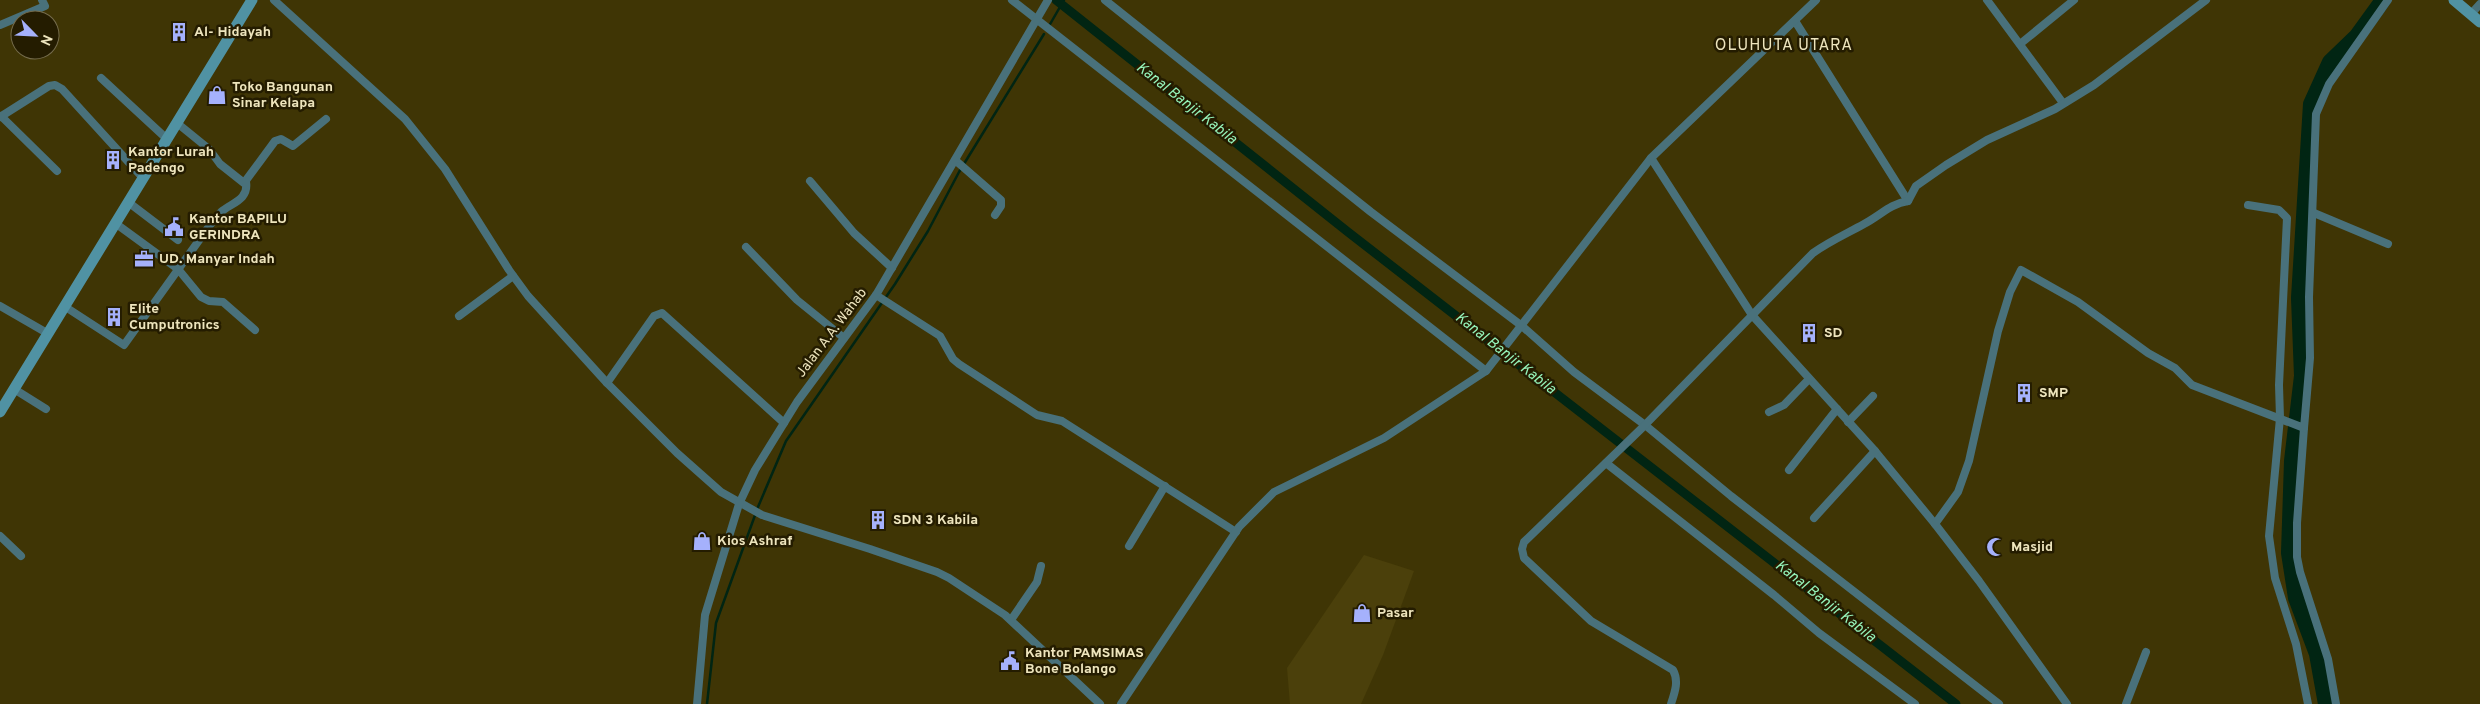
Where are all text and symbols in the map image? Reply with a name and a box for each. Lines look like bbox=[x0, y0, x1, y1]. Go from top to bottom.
north arrow bbox=[10, 10, 60, 60]
building icon: Al- Hidayah bbox=[168, 21, 190, 43]
place label: Al- Hidayah bbox=[194, 24, 271, 41]
text: N bbox=[36, 32, 55, 48]
district label: OLUHUTA UTARA bbox=[1715, 36, 1853, 56]
water label: Kanal Banjir Kabila bbox=[1132, 59, 1240, 149]
place label: Toko Bangunan Sinar Kelapa bbox=[232, 79, 333, 112]
shop icon: Toko Bangunan Sinar Kelapa bbox=[206, 84, 228, 106]
place label: Kantor Lurah Padengo bbox=[128, 144, 214, 177]
building icon: Kantor Lurah Padengo bbox=[102, 149, 124, 171]
place label: Kantor BAPILU GERINDRA bbox=[189, 211, 287, 244]
public building icon: Kantor BAPILU GERINDRA bbox=[163, 216, 185, 238]
office icon: UD. Manyar Indah bbox=[133, 248, 155, 270]
place label: UD. Manyar Indah bbox=[159, 251, 275, 268]
street label: Jalan A.A. Wahab bbox=[793, 285, 871, 381]
place label: Elite Cumputronics bbox=[129, 301, 220, 334]
building icon: Elite Cumputronics bbox=[103, 306, 125, 328]
water label: Kanal Banjir Kabila bbox=[1451, 309, 1559, 399]
building icon: SD bbox=[1798, 322, 1820, 344]
place label: SD bbox=[1824, 325, 1843, 342]
building icon: SMP bbox=[2013, 382, 2035, 404]
place label: SMP bbox=[2039, 385, 2068, 402]
building icon: SDN 3 Kabila bbox=[867, 509, 889, 531]
place label: SDN 3 Kabila bbox=[893, 512, 978, 529]
shop icon: Kios Ashraf bbox=[691, 530, 713, 552]
place label: Kios Ashraf bbox=[717, 533, 792, 550]
mosque icon: Masjid bbox=[1985, 536, 2007, 558]
place label: Masjid bbox=[2011, 539, 2053, 556]
water label: Kanal Banjir Kabila bbox=[1771, 557, 1879, 647]
shop icon: Pasar bbox=[1351, 602, 1373, 624]
place label: Pasar bbox=[1377, 605, 1414, 622]
place label: Kantor PAMSIMAS Bone Bolango bbox=[1025, 645, 1144, 678]
public building icon: Kantor PAMSIMAS Bone Bolango bbox=[999, 650, 1021, 672]

